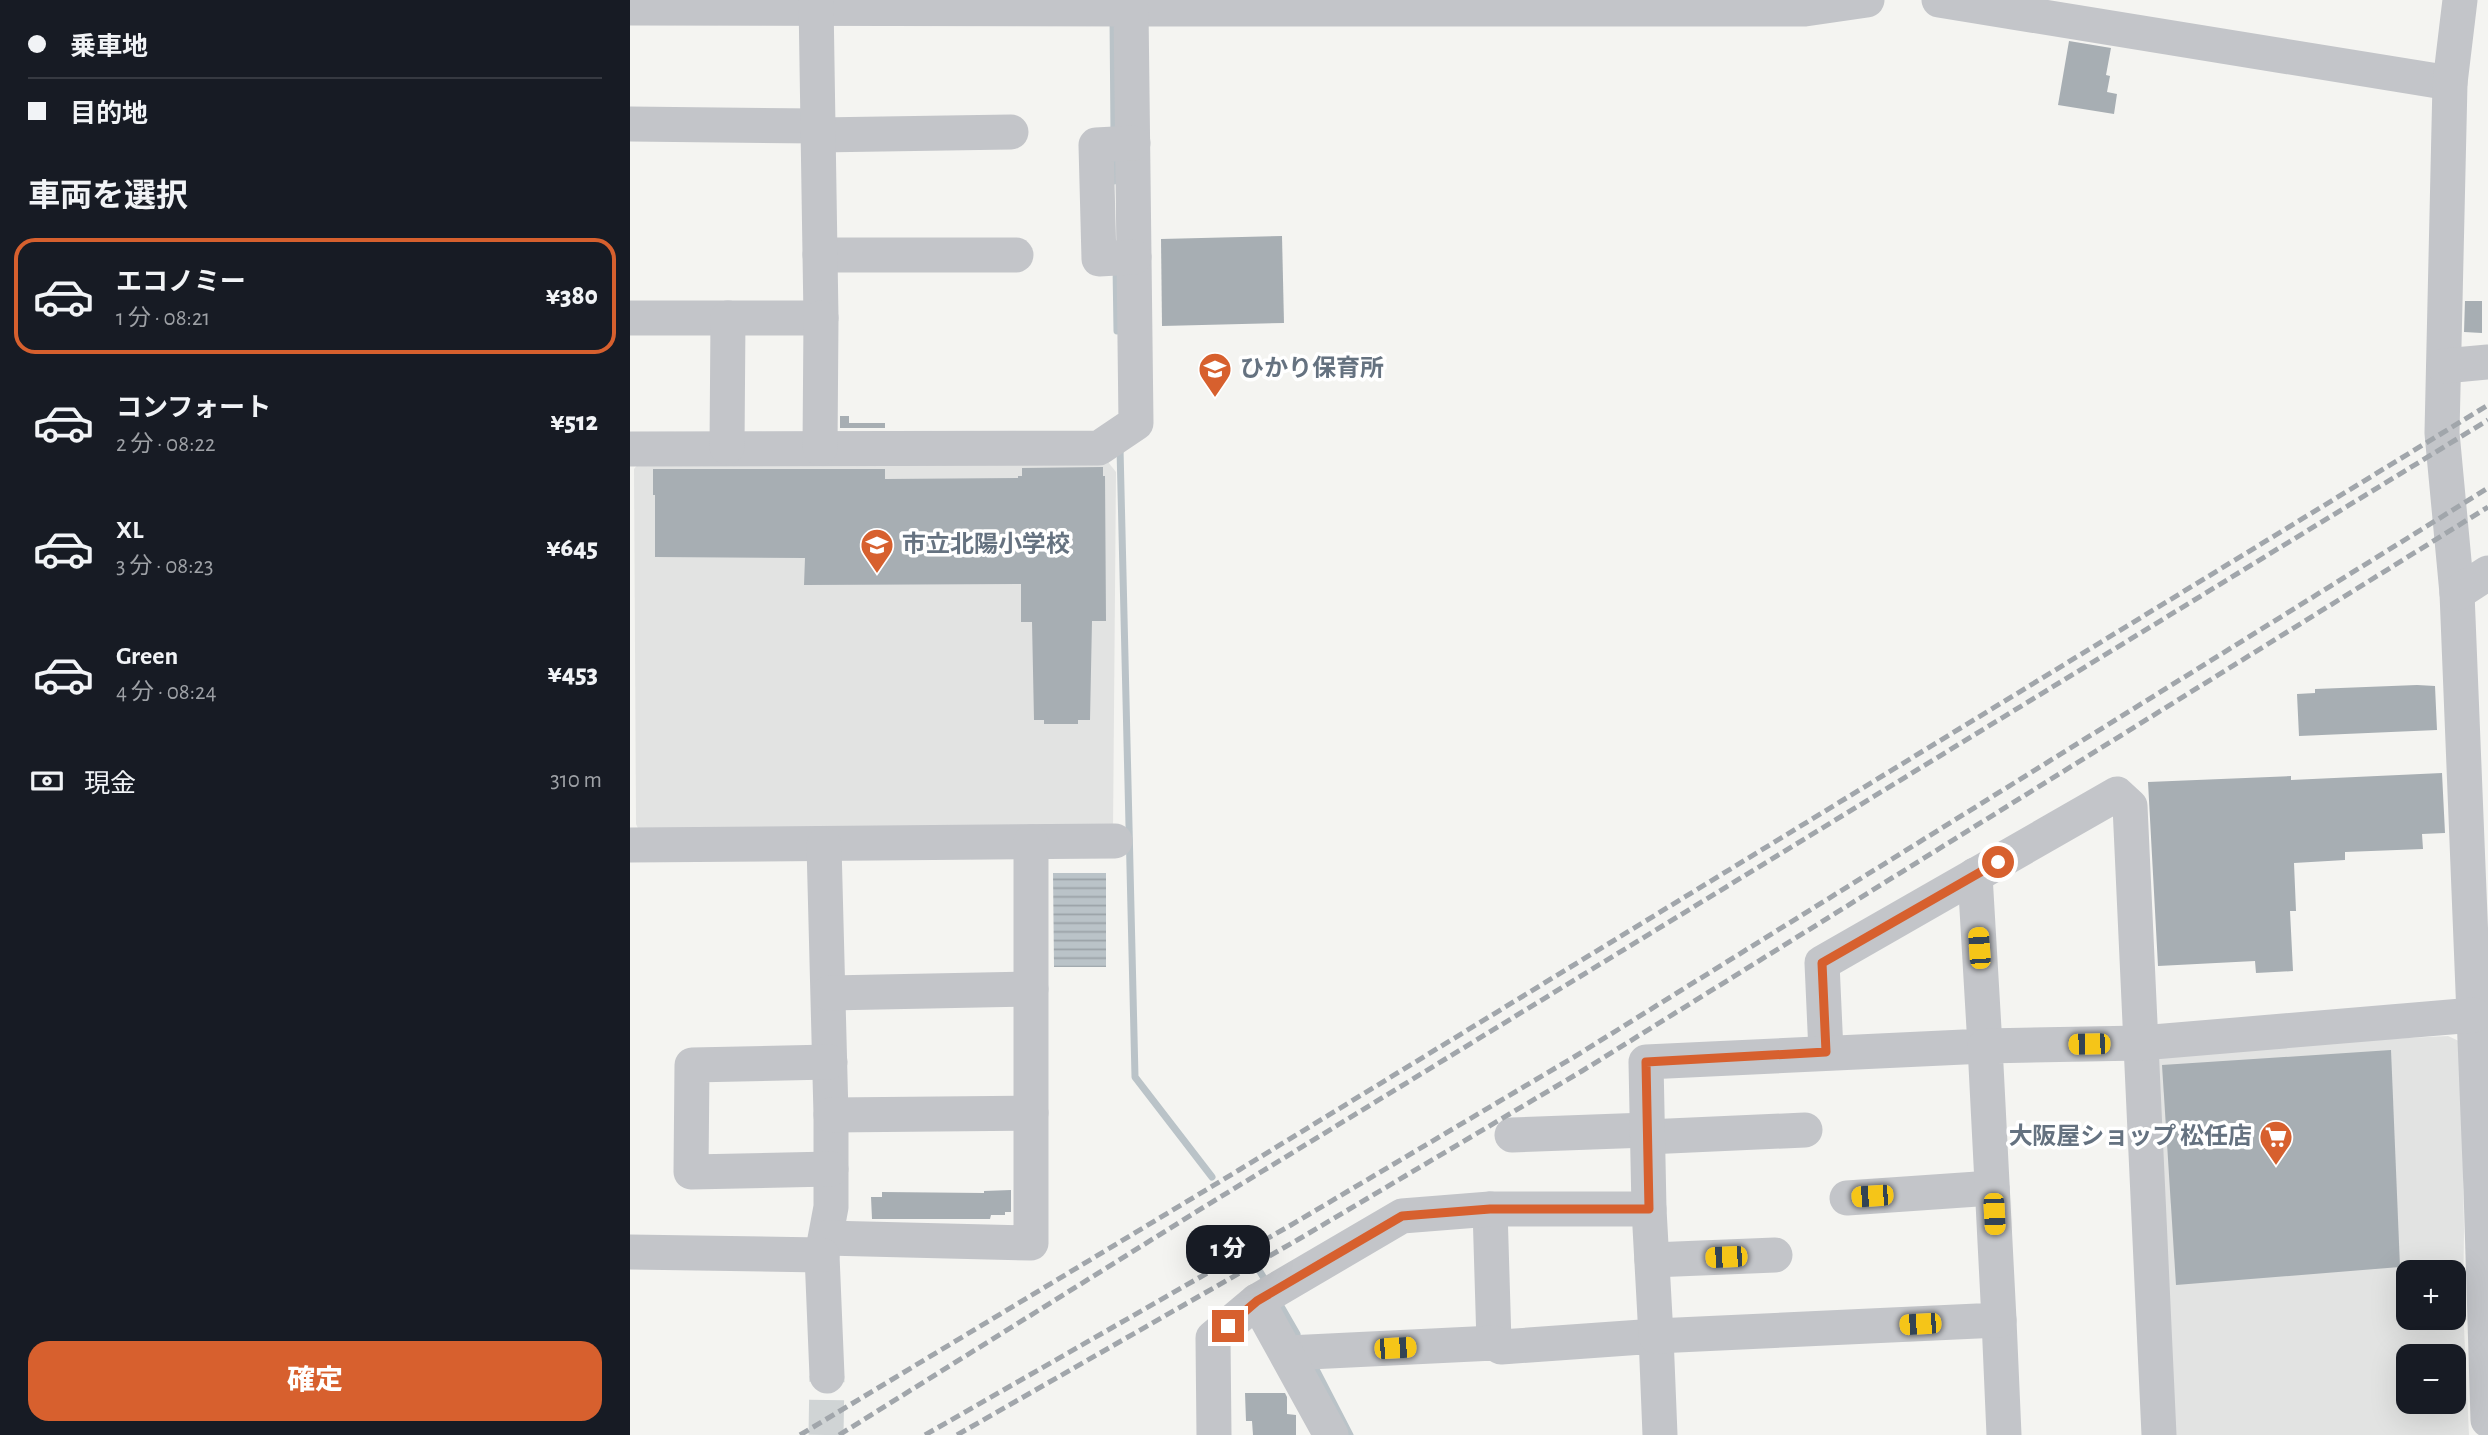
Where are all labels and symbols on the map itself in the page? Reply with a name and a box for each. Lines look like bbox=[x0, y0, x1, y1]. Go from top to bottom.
school or university icon: ひかり保育所 bbox=[1196, 350, 1234, 399]
place label: ひかり保育所 bbox=[1240, 355, 1384, 381]
school or university icon: 市立北陽小学校 bbox=[858, 526, 896, 575]
place label: 市立北陽小学校 bbox=[902, 531, 1070, 557]
route start bbox=[1982, 846, 2014, 878]
car bbox=[1968, 926, 1991, 970]
car bbox=[2068, 1033, 2111, 1055]
supermarket icon: 大阪屋ショップ 松任店 bbox=[2257, 1118, 2295, 1167]
place label: 大阪屋ショップ 松任店 bbox=[2008, 1123, 2252, 1149]
car bbox=[1851, 1184, 1894, 1208]
car bbox=[1983, 1192, 2006, 1236]
callout: 1 分 bbox=[1186, 1224, 1270, 1274]
car bbox=[1705, 1246, 1748, 1268]
route end bbox=[1212, 1310, 1244, 1342]
car bbox=[1899, 1312, 1942, 1336]
car bbox=[1374, 1336, 1417, 1360]

